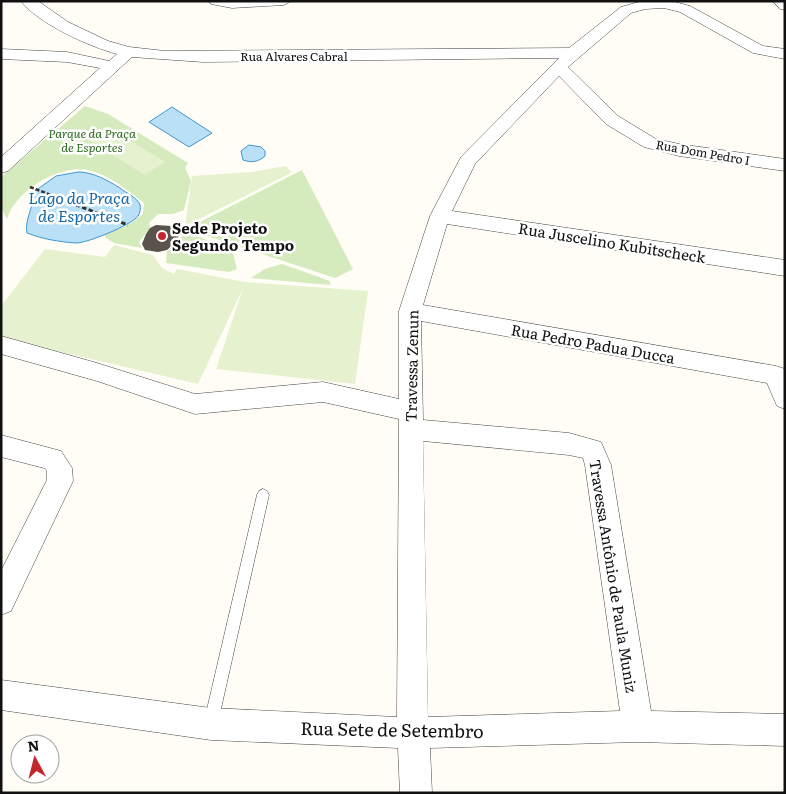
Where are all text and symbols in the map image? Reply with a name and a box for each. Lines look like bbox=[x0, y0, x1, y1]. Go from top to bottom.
street label: Rua Alvares Cabral bbox=[240, 47, 348, 65]
park label: Parque da Praça de Esportes bbox=[48, 124, 136, 156]
street label: Rua Dom Pedro I bbox=[654, 135, 752, 169]
water label: Lago da Praça de Esportes bbox=[28, 185, 131, 227]
place label: Sede Projeto Segundo Tempo bbox=[172, 216, 294, 256]
street label: Rua Juscelino Kubitscheck bbox=[517, 216, 708, 268]
marker: Sede Projeto Segundo Tempo bbox=[156, 230, 168, 242]
street label: Travessa Zenun bbox=[399, 310, 423, 422]
street label: Rua Pedro Padua Ducca bbox=[509, 317, 678, 369]
street label: Travessa Antônio de Paula Muniz bbox=[584, 458, 644, 694]
street label: Rua Sete de Setembro bbox=[300, 714, 484, 744]
north arrow bbox=[10, 734, 60, 784]
text: N bbox=[26, 734, 41, 756]

